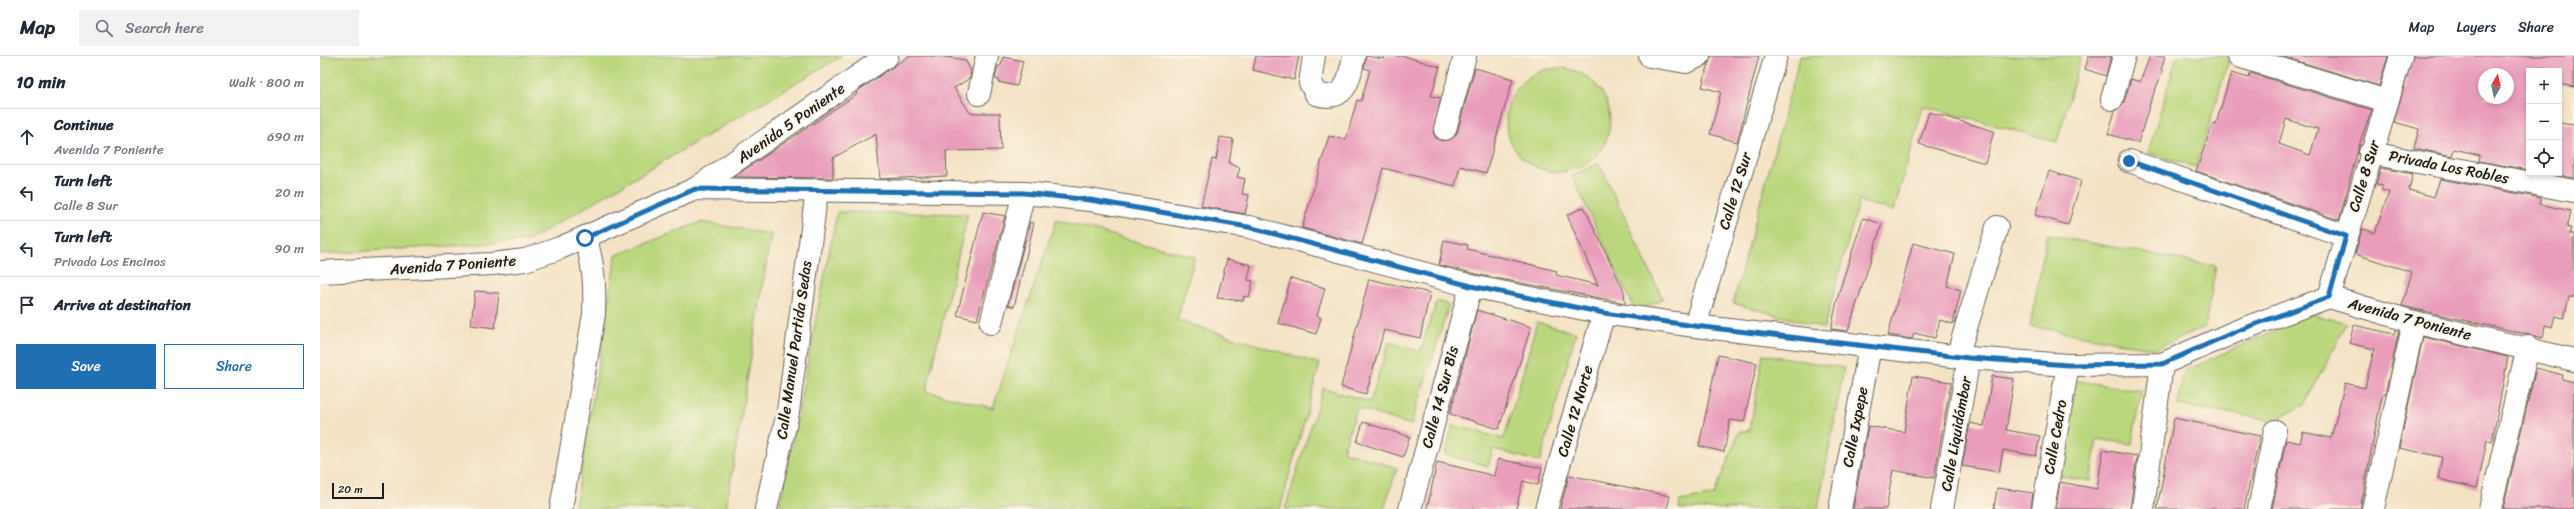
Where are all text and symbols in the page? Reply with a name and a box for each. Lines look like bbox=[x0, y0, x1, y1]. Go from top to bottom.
search box bbox=[79, 10, 359, 46]
text: Map bbox=[20, 11, 55, 44]
text: Search here bbox=[125, 15, 204, 41]
text: Map bbox=[2409, 15, 2434, 40]
text: Layers bbox=[2456, 15, 2496, 40]
text: Share bbox=[2518, 15, 2554, 40]
icon: search bbox=[93, 17, 115, 39]
text: 10 min bbox=[16, 67, 65, 97]
north arrow bbox=[2478, 68, 2514, 104]
map controls bbox=[2526, 68, 2562, 176]
button: + bbox=[2526, 68, 2562, 104]
text: Walk · 800 m bbox=[229, 71, 304, 94]
street label: Avenida 5 Poniente bbox=[731, 76, 851, 171]
button: − bbox=[2526, 104, 2562, 140]
text: Continue bbox=[54, 112, 114, 138]
text: 690 m bbox=[267, 125, 304, 148]
icon: ahead bbox=[16, 126, 38, 148]
street label: Calle 8 Sur bbox=[2341, 136, 2387, 215]
text: Avenida 7 Poniente bbox=[54, 138, 164, 161]
button: locate bbox=[2526, 140, 2562, 176]
street label: Privada Los Robles bbox=[2387, 143, 2511, 191]
street label: Calle 12 Sur bbox=[1711, 148, 1759, 233]
route end bbox=[2120, 152, 2138, 170]
text: Turn left bbox=[54, 168, 112, 194]
text: 20 m bbox=[275, 181, 304, 204]
icon: left bbox=[16, 182, 38, 204]
text: Calle 8 Sur bbox=[54, 194, 118, 217]
text: Turn left bbox=[54, 224, 112, 250]
route start bbox=[576, 229, 594, 247]
text: 90 m bbox=[274, 237, 304, 260]
icon: left bbox=[16, 238, 38, 260]
street label: Avenida 7 Poniente bbox=[388, 248, 517, 282]
text: Privada Los Encinos bbox=[54, 250, 166, 273]
street label: Calle Manuel Partida Sedas bbox=[769, 258, 820, 441]
street label: Avenida 7 Poniente bbox=[2345, 290, 2475, 348]
text: Arrive at destination bbox=[54, 292, 191, 318]
icon: arrive bbox=[16, 294, 38, 316]
street label: Calle 14 Sur Bis bbox=[1414, 343, 1466, 451]
button: Save bbox=[16, 344, 156, 389]
button: Share bbox=[164, 344, 304, 389]
street label: Calle 12 Norte bbox=[1550, 362, 1601, 460]
street label: Calle Liquidámbar bbox=[1933, 374, 1979, 494]
street label: Calle Ixpepe bbox=[1834, 384, 1876, 469]
street label: Calle Cedro bbox=[2036, 397, 2074, 476]
text: 20 m bbox=[338, 480, 363, 499]
scale bar bbox=[332, 481, 384, 500]

